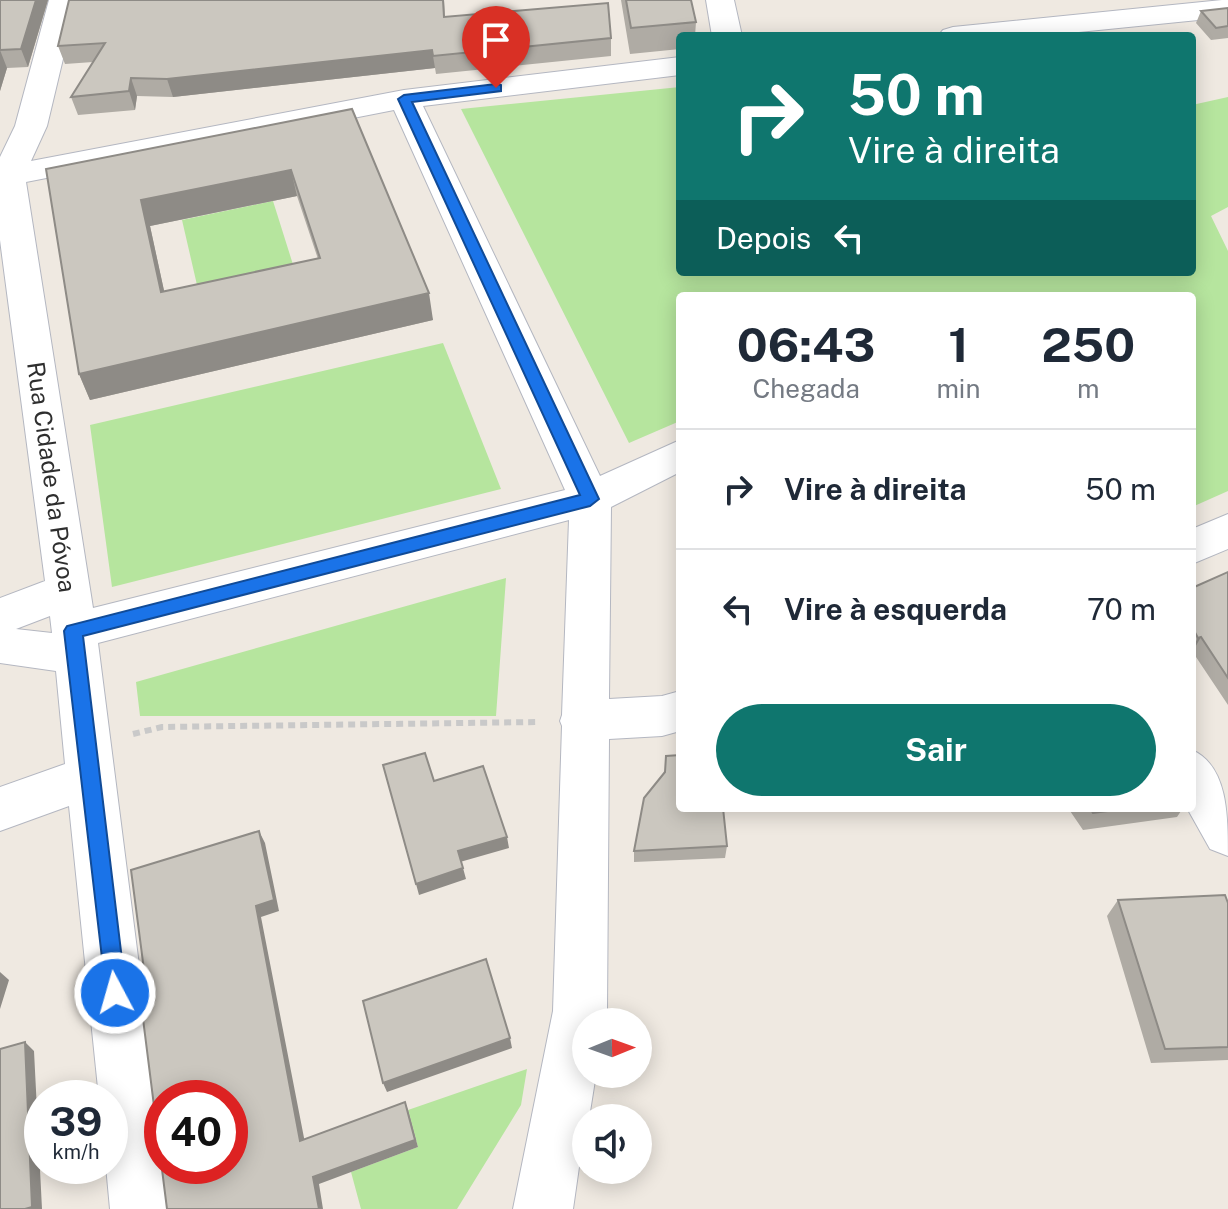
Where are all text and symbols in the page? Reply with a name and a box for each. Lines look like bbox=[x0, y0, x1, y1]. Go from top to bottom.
pin bbox=[462, 6, 530, 88]
icon: arrive bbox=[474, 18, 518, 62]
text: 50 m bbox=[848, 62, 985, 128]
icon: right bbox=[716, 64, 820, 168]
text: Vire à direita bbox=[848, 129, 1060, 171]
icon: left bbox=[827, 216, 871, 260]
text: Depois bbox=[716, 220, 811, 256]
text: 06:43 bbox=[737, 316, 876, 373]
text: 1 bbox=[948, 316, 969, 373]
text: 250 bbox=[1041, 316, 1135, 373]
street label: Rua Cidade da Póvoa bbox=[22, 360, 82, 594]
text: Chegada bbox=[752, 373, 860, 404]
text: min bbox=[936, 373, 980, 404]
text: m bbox=[1077, 373, 1099, 404]
icon: right bbox=[716, 467, 760, 511]
text: Vire à direita bbox=[784, 471, 967, 507]
text: 50 m bbox=[1085, 471, 1156, 507]
icon: left bbox=[716, 587, 760, 631]
text: Vire à esquerda bbox=[784, 591, 1007, 627]
text: 70 m bbox=[1087, 591, 1156, 627]
button: Sair bbox=[716, 704, 1156, 796]
position arrow bbox=[73, 951, 157, 1035]
north arrow bbox=[572, 1008, 652, 1088]
map controls bbox=[572, 1008, 652, 1184]
speed limit sign: 40 bbox=[144, 1080, 248, 1184]
text: 39 bbox=[50, 1098, 102, 1145]
button: sound bbox=[572, 1104, 652, 1184]
text: km/h bbox=[52, 1140, 100, 1164]

